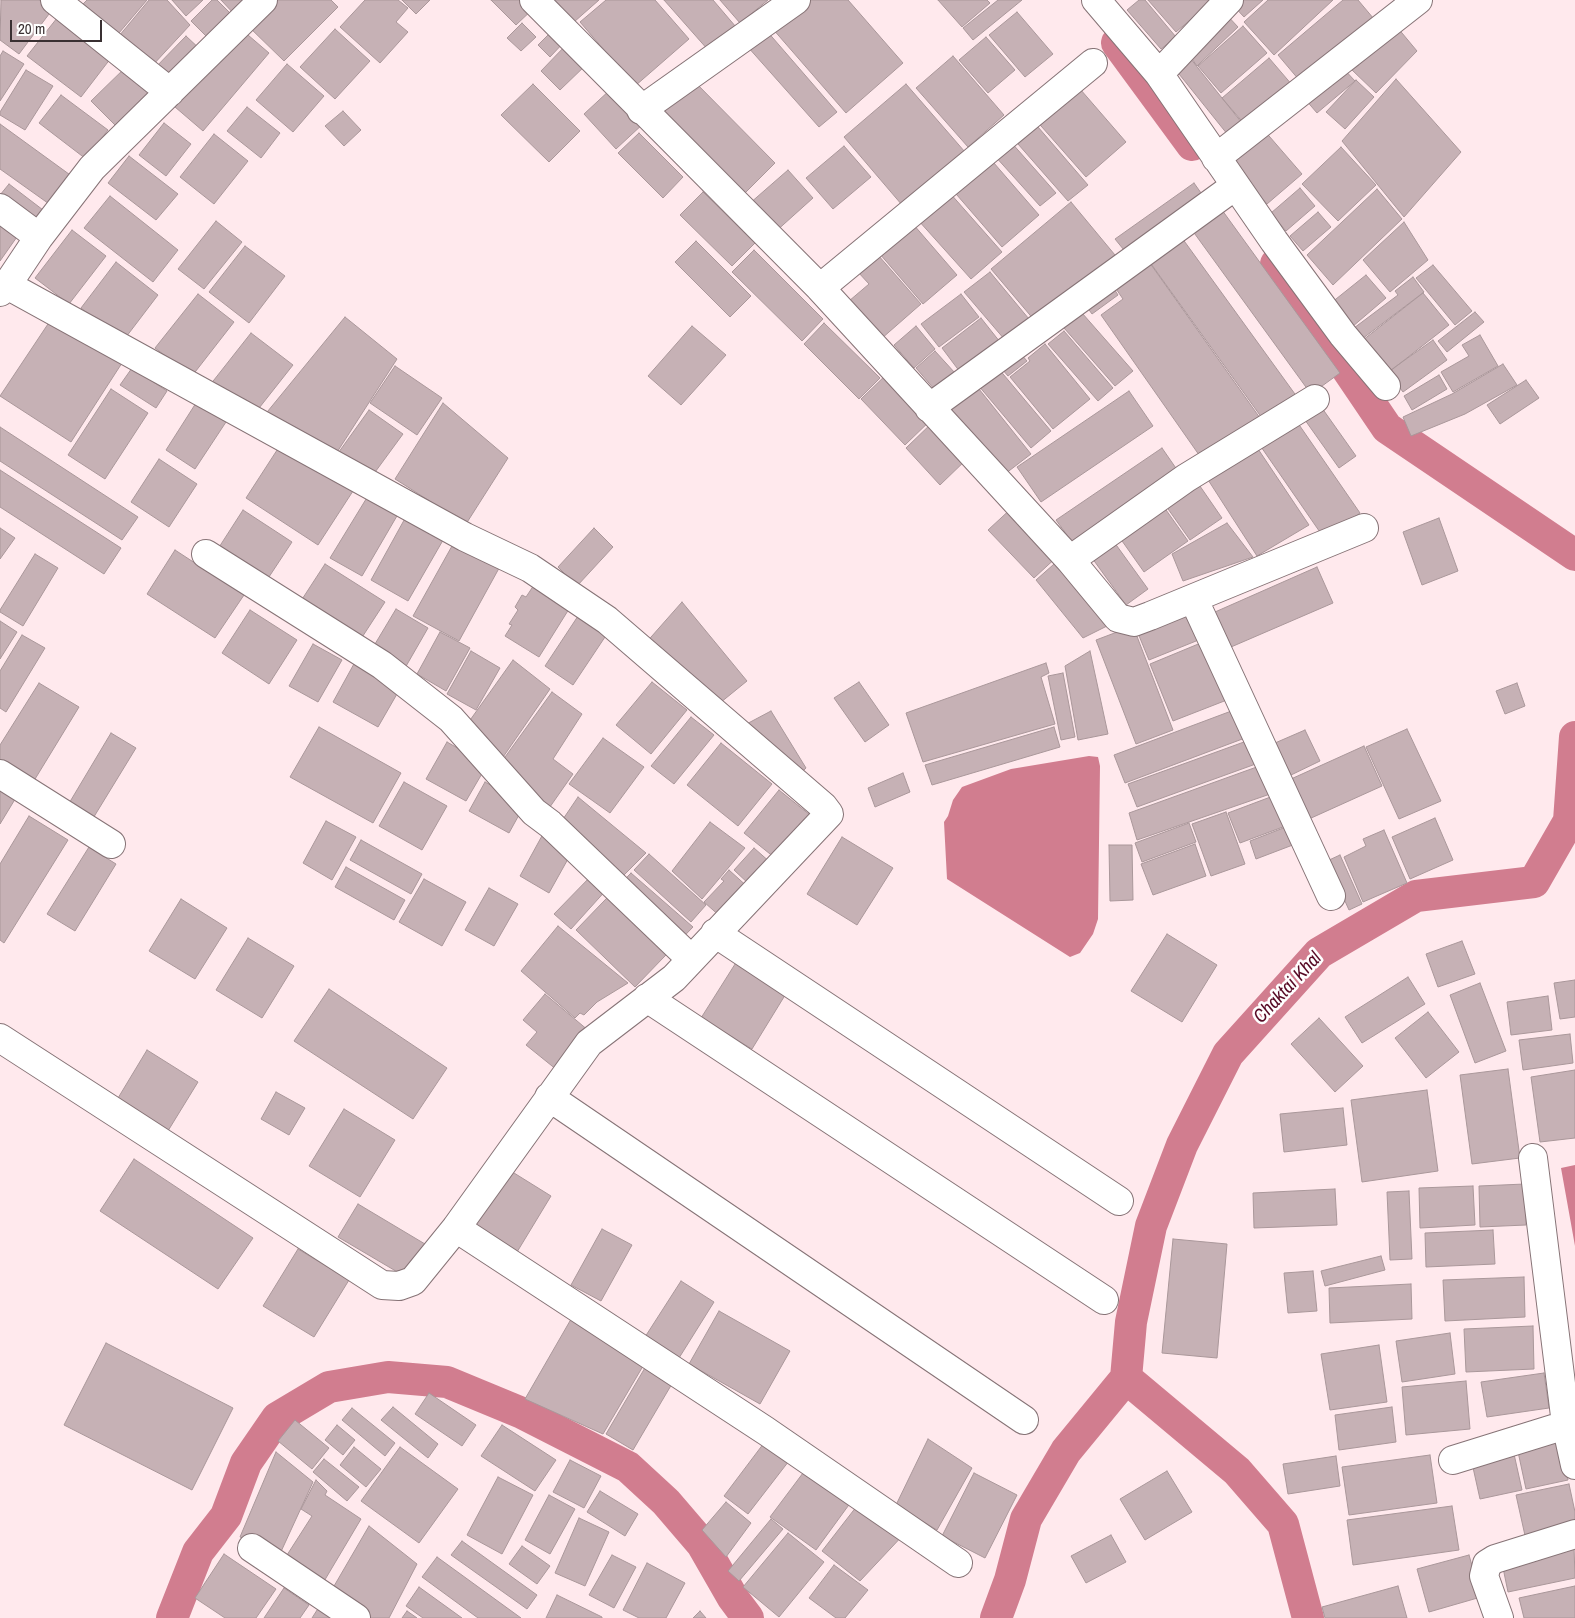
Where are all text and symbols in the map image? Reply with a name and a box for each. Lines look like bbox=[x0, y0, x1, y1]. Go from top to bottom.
scale bar bbox=[12, 10, 105, 42]
text: 20 m bbox=[18, 18, 45, 39]
water label: Chaktai Khal bbox=[1249, 948, 1327, 1028]

